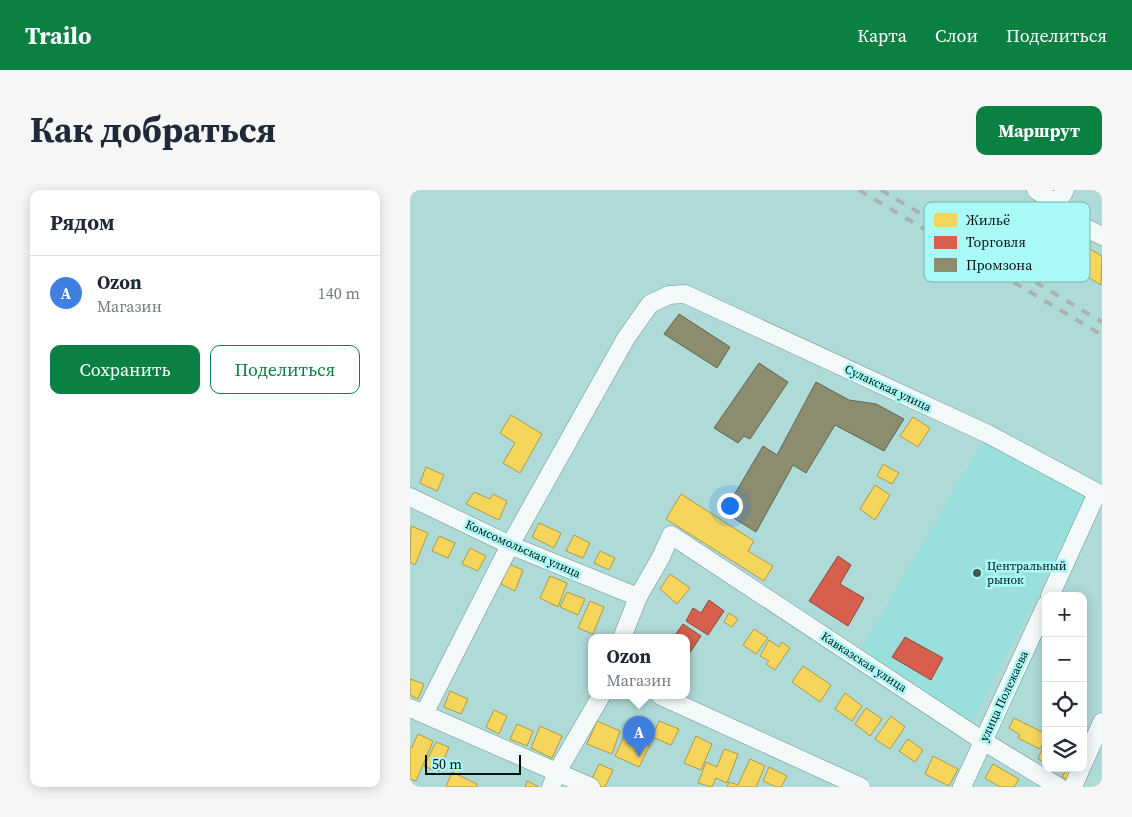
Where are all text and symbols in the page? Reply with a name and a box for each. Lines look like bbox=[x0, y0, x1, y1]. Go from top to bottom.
text: Trailo bbox=[25, 19, 92, 52]
text: Карта bbox=[857, 23, 907, 48]
text: Слои bbox=[935, 23, 978, 48]
text: Поделиться bbox=[1006, 23, 1107, 48]
text: Как добраться bbox=[30, 106, 276, 154]
button: Маршрут bbox=[976, 106, 1102, 155]
legend bbox=[924, 202, 1090, 282]
text: Рядом bbox=[50, 208, 115, 237]
text: Жильё bbox=[966, 210, 1010, 230]
text: Торговля bbox=[966, 232, 1026, 252]
text: Промзона bbox=[966, 255, 1033, 275]
text: Ozon bbox=[97, 269, 142, 295]
text: A bbox=[61, 282, 71, 304]
text: 140 m bbox=[318, 282, 360, 304]
text: Магазин bbox=[97, 295, 162, 317]
button: Сохранить bbox=[50, 345, 200, 394]
button: Поделиться bbox=[210, 345, 360, 394]
street label: Сулакская улица bbox=[842, 361, 935, 415]
your location bbox=[717, 493, 743, 519]
street label: Комсомольская улица bbox=[463, 516, 584, 582]
place label: Центральный рынок bbox=[987, 558, 1067, 588]
marker: Центральный рынок bbox=[971, 567, 983, 579]
map controls bbox=[1042, 592, 1087, 772]
button: + bbox=[1042, 592, 1087, 637]
street label: Кавказская улица bbox=[818, 628, 911, 696]
popup bbox=[588, 634, 690, 699]
button: − bbox=[1042, 637, 1087, 682]
text: Ozon bbox=[607, 643, 651, 669]
street label: улица Полежаева bbox=[976, 647, 1032, 744]
text: Магазин bbox=[607, 669, 671, 691]
button: locate bbox=[1042, 682, 1087, 727]
pin: A bbox=[623, 716, 655, 757]
button: layers bbox=[1042, 727, 1087, 772]
scale bar bbox=[425, 752, 521, 775]
text: 50 m bbox=[432, 754, 462, 774]

